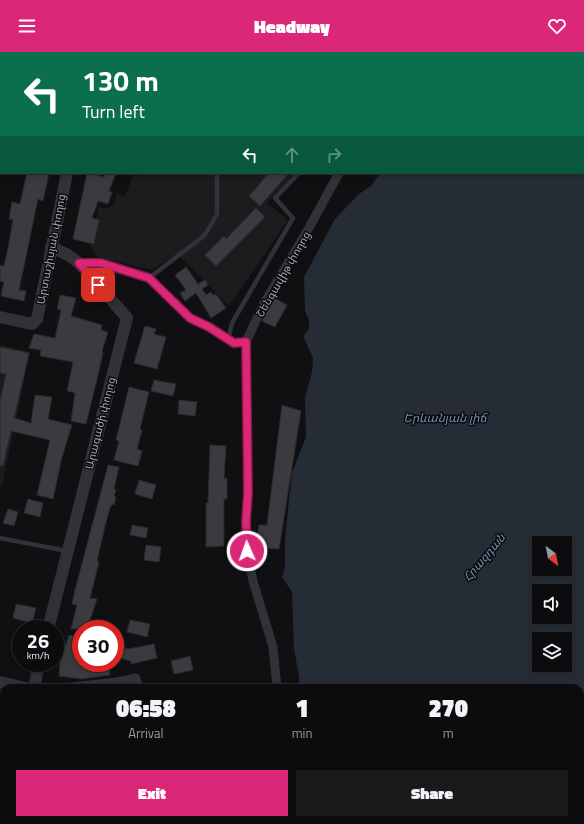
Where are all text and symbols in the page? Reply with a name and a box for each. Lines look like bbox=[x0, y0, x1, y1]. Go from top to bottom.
text: Headway bbox=[254, 13, 330, 40]
icon: menu bbox=[16, 15, 38, 37]
icon: heart bbox=[546, 15, 568, 37]
text: 130 m bbox=[82, 59, 159, 102]
icon: left bbox=[16, 68, 68, 120]
text: Turn left bbox=[82, 98, 145, 125]
icon: left bbox=[239, 144, 261, 166]
icon: ahead bbox=[281, 144, 303, 166]
icon: right bbox=[323, 144, 345, 166]
street label: Արտաշիսյան փողոց bbox=[32, 192, 70, 306]
street label: Շենգավիթ փողոց bbox=[252, 228, 314, 320]
pin bbox=[81, 268, 115, 302]
icon: arrive bbox=[87, 274, 109, 296]
street label: Արագածի փողոց bbox=[81, 375, 119, 471]
water label: Երևանյան լիճ bbox=[404, 408, 489, 427]
water label: Հրազդան bbox=[458, 528, 510, 585]
position arrow bbox=[226, 530, 268, 572]
north arrow bbox=[532, 536, 572, 576]
map controls bbox=[532, 536, 572, 672]
button: sound bbox=[532, 584, 572, 624]
speed limit sign: 30 bbox=[72, 620, 124, 672]
text: 26 bbox=[27, 625, 49, 656]
button: layers bbox=[532, 632, 572, 672]
text: km/h bbox=[27, 648, 49, 663]
text: 06:58 bbox=[116, 690, 176, 726]
text: 1 bbox=[295, 690, 309, 726]
text: 270 bbox=[428, 690, 468, 726]
text: Arrival bbox=[128, 723, 163, 743]
text: min bbox=[292, 723, 312, 743]
text: m bbox=[443, 723, 454, 743]
button: Exit bbox=[16, 770, 288, 816]
button: Share bbox=[296, 770, 568, 816]

